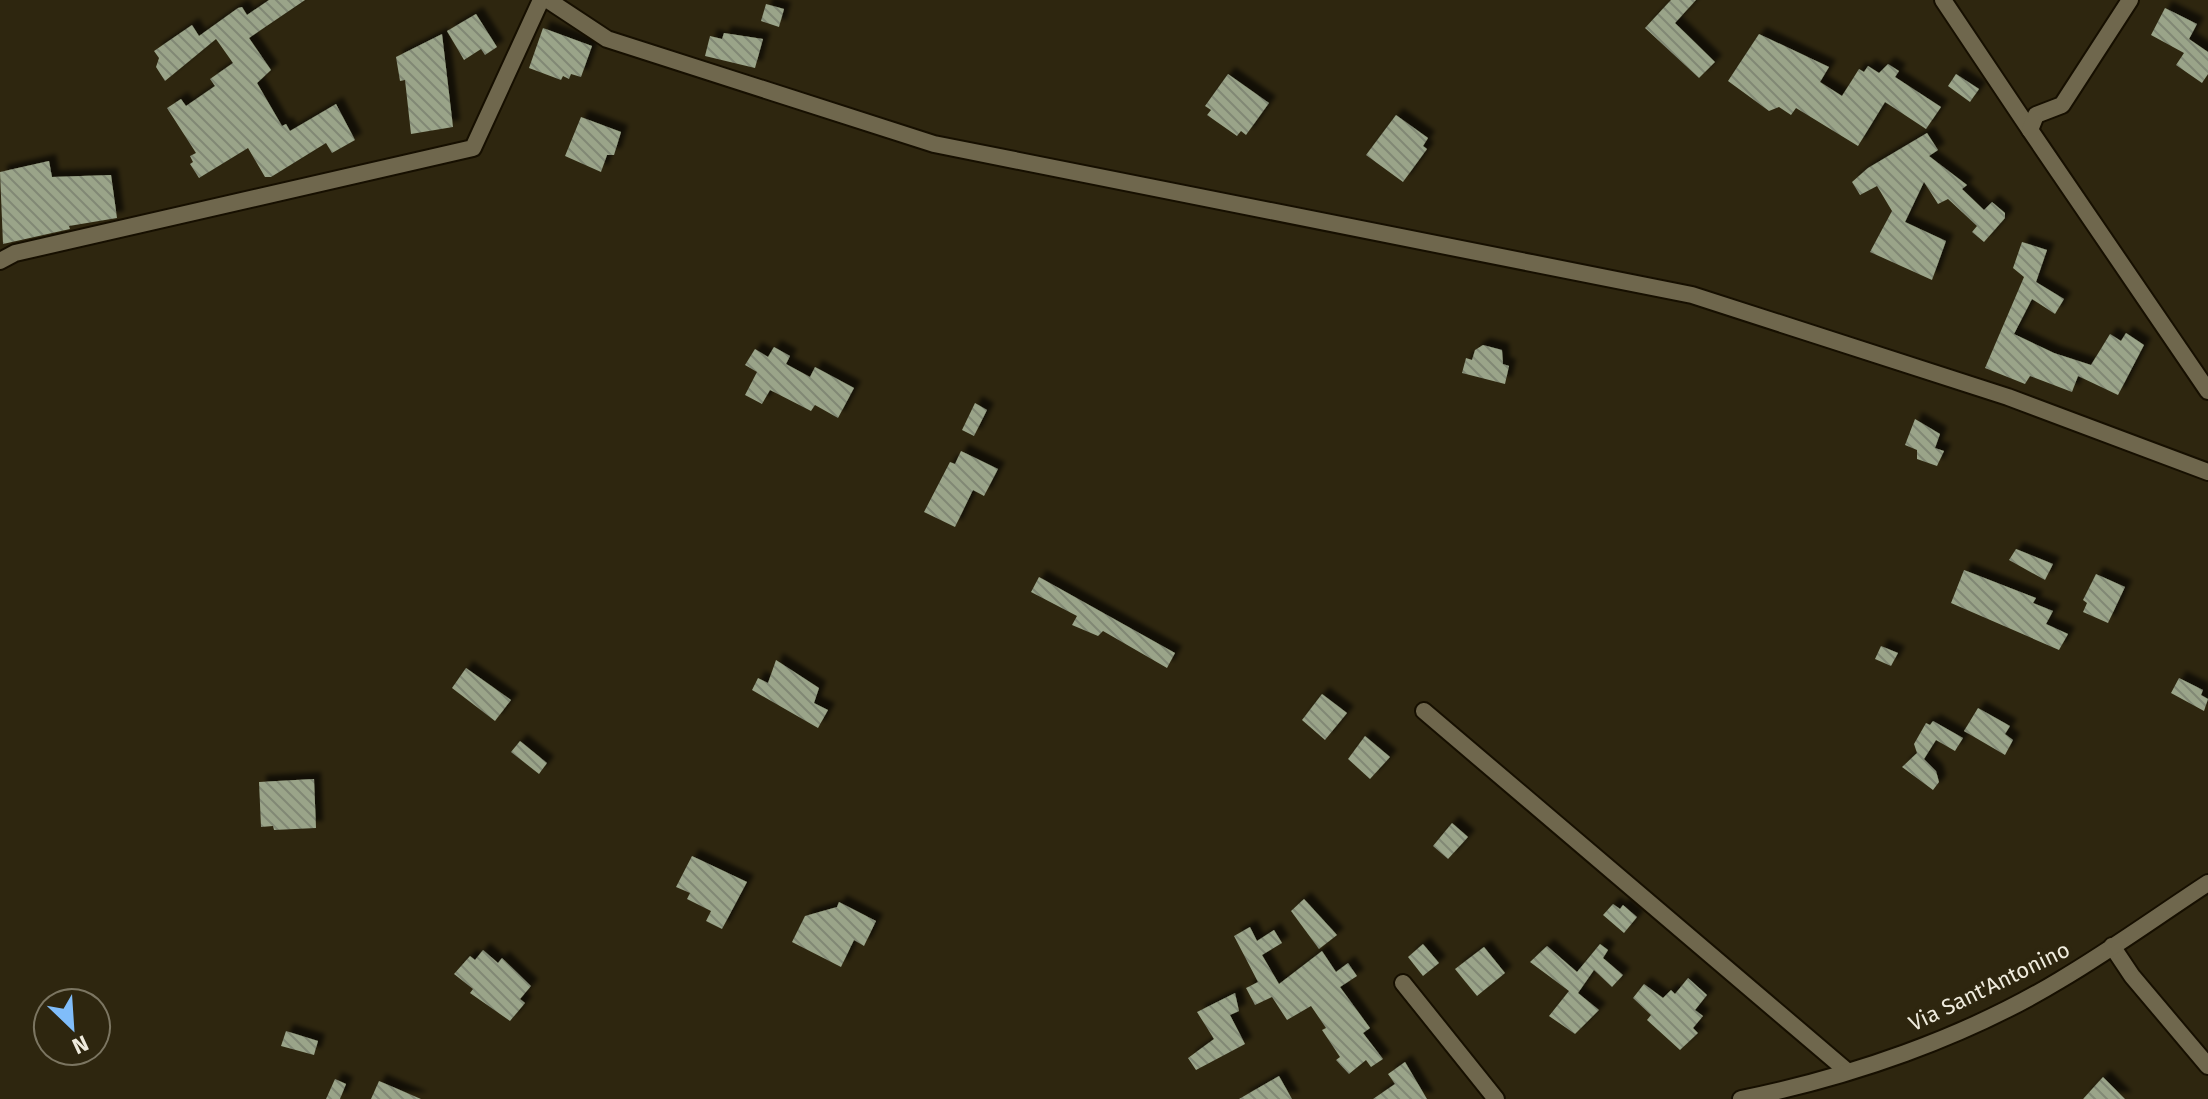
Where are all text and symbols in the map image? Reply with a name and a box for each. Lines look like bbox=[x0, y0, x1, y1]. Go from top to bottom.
street label: Via Sant'Antonino bbox=[1904, 936, 2074, 1037]
north arrow bbox=[32, 987, 112, 1067]
text: N bbox=[68, 1029, 93, 1060]

